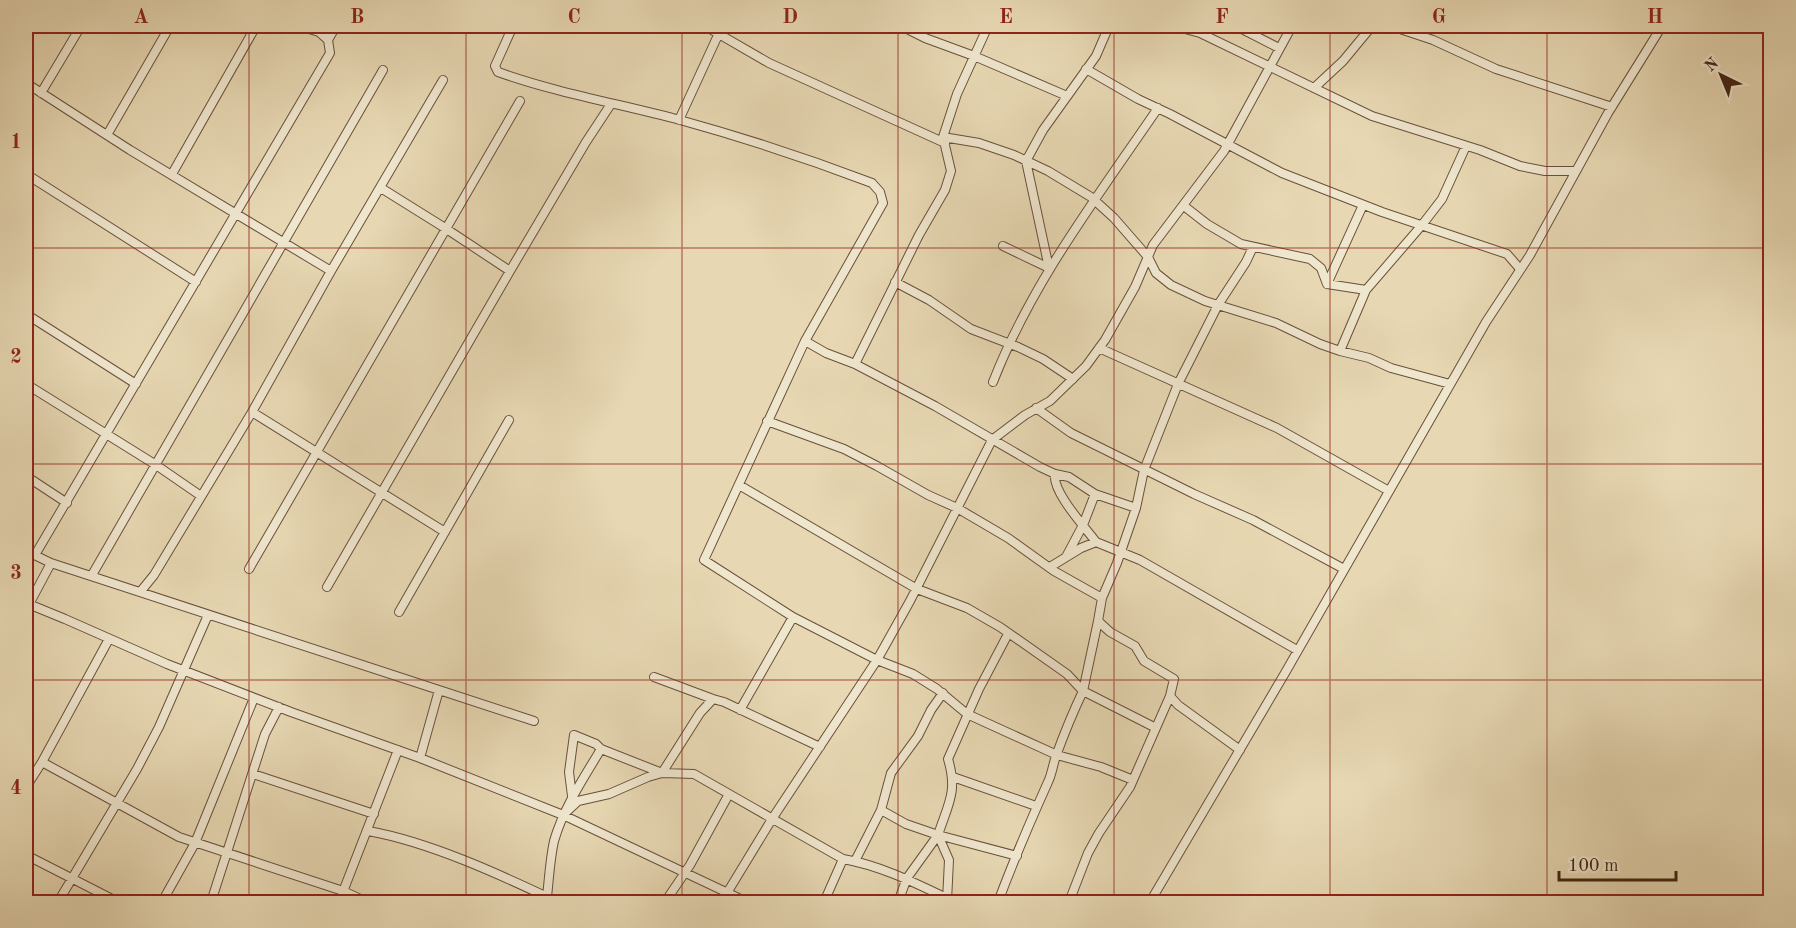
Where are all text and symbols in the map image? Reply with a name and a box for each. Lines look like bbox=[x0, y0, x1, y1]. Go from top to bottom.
text: A bbox=[133, 8, 149, 28]
text: B bbox=[350, 8, 364, 28]
text: C bbox=[567, 8, 581, 28]
text: D bbox=[782, 8, 798, 28]
text: E bbox=[999, 8, 1013, 28]
text: F bbox=[1215, 8, 1229, 28]
text: G bbox=[1432, 8, 1446, 28]
text: H bbox=[1647, 8, 1663, 28]
north arrow bbox=[1691, 45, 1751, 105]
text: N bbox=[1702, 55, 1723, 76]
text: 1 bbox=[10, 133, 22, 153]
text: 2 bbox=[10, 348, 22, 368]
text: 3 bbox=[10, 564, 22, 584]
text: 4 bbox=[10, 779, 22, 799]
scale bar bbox=[1559, 844, 1676, 882]
text: 100 m bbox=[1568, 857, 1619, 875]

